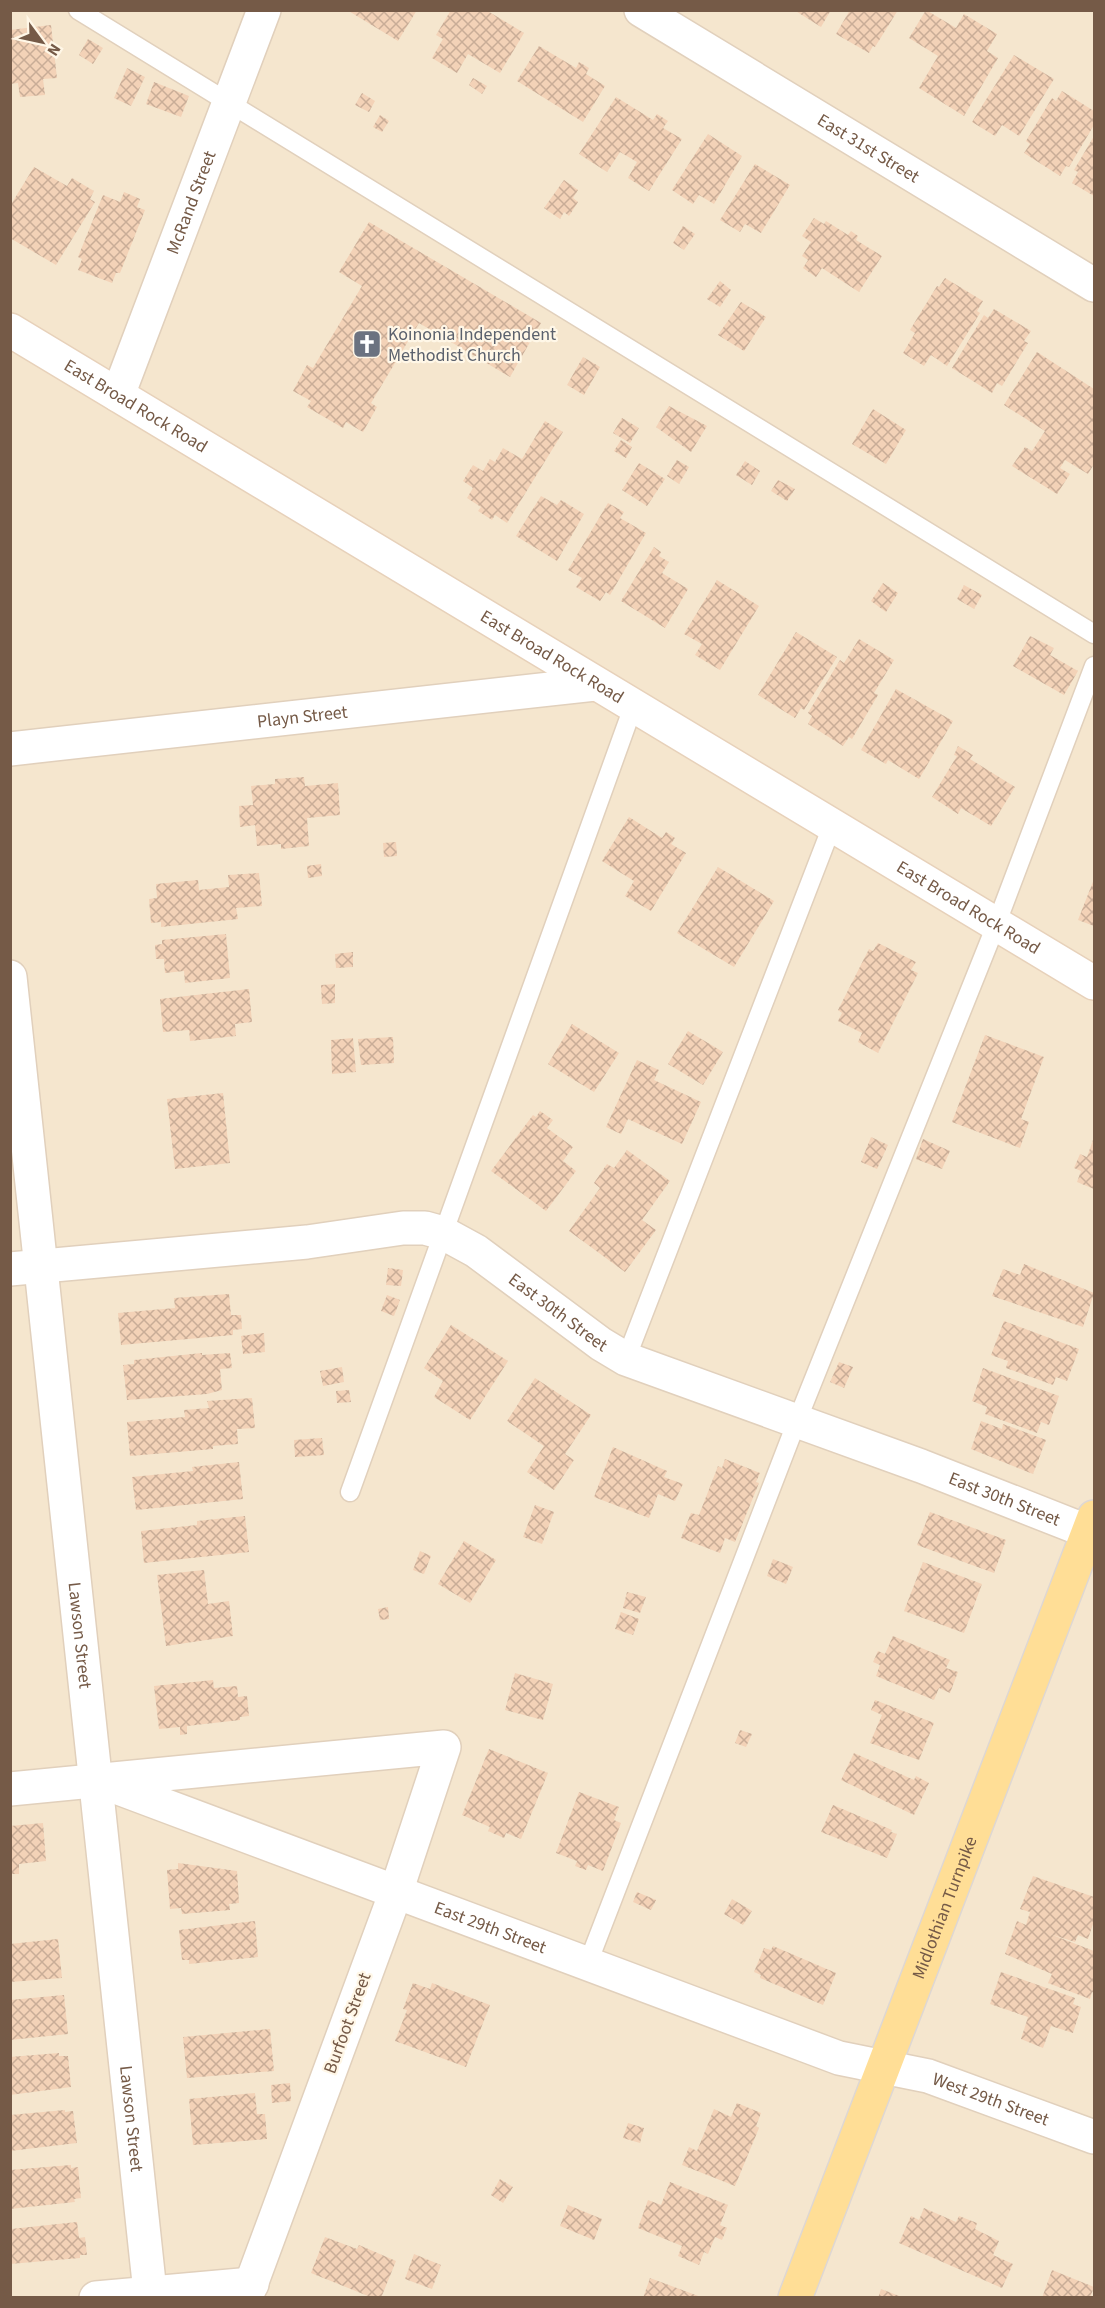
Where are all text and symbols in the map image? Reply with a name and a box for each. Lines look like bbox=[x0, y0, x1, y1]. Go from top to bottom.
north arrow bbox=[12, 12, 72, 72]
text: N bbox=[42, 39, 66, 60]
street label: East 31st Street bbox=[812, 108, 924, 189]
street label: McRand Street bbox=[160, 147, 223, 258]
place label: Koinonia Independent Methodist Church bbox=[388, 322, 556, 368]
church icon: Koinonia Independent Methodist Church bbox=[351, 328, 383, 360]
street label: East Broad Rock Road bbox=[59, 353, 212, 459]
street label: East Broad Rock Road bbox=[475, 604, 628, 710]
street label: Playn Street bbox=[256, 700, 349, 734]
street label: East Broad Rock Road bbox=[892, 855, 1045, 961]
street label: East 30th Street bbox=[503, 1267, 612, 1358]
street label: East 30th Street bbox=[945, 1466, 1064, 1533]
street label: Lawson Street bbox=[62, 1581, 98, 1690]
street label: Midlothian Turnpike bbox=[906, 1833, 984, 1983]
street label: East 29th Street bbox=[430, 1895, 550, 1960]
street label: Burfoot Street bbox=[318, 1969, 377, 2077]
street label: Lawson Street bbox=[113, 2064, 149, 2173]
street label: West 29th Street bbox=[929, 2067, 1052, 2132]

